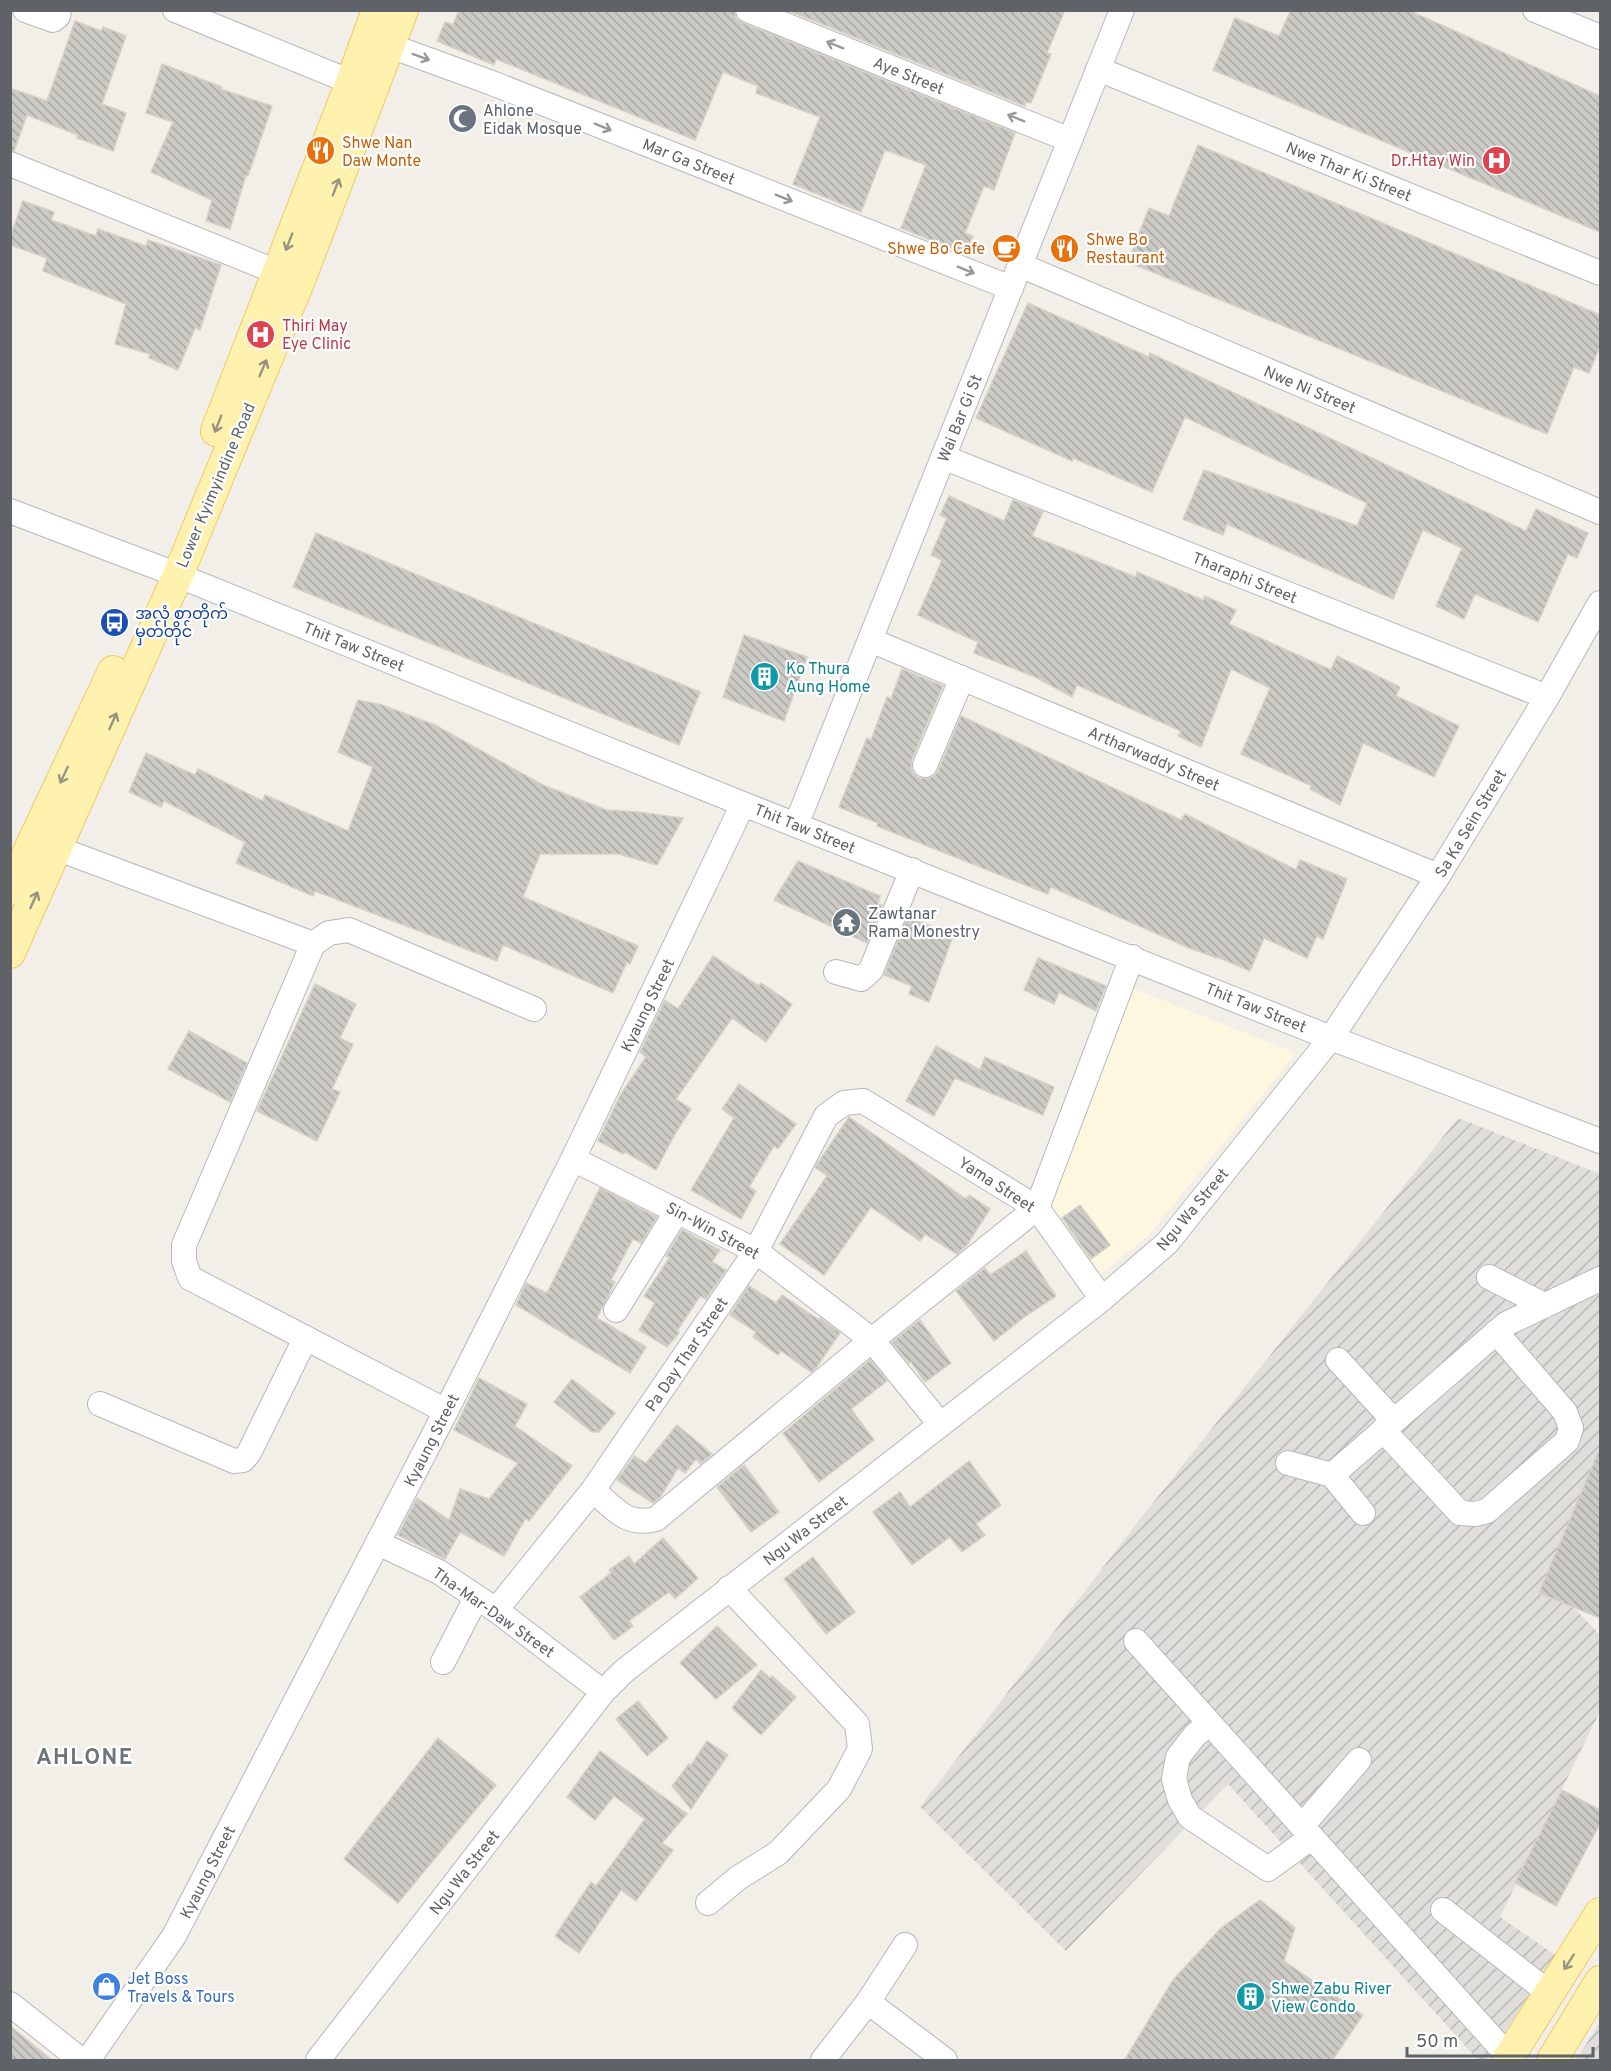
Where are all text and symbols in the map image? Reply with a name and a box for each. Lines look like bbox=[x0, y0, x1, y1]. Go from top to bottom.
one-way arrow bbox=[826, 39, 844, 50]
one-way arrow bbox=[411, 52, 430, 63]
street label: Aye Street bbox=[870, 54, 947, 100]
place label: Ahlone Eidak Mosque bbox=[483, 102, 582, 140]
mosque icon: Ahlone Eidak Mosque bbox=[446, 103, 478, 135]
one-way arrow bbox=[1007, 112, 1025, 123]
one-way arrow bbox=[593, 122, 612, 133]
place label: Shwe Nan Daw Monte bbox=[342, 134, 421, 172]
restaurant icon: Shwe Nan Daw Monte bbox=[305, 135, 337, 167]
street label: Mar Ga Street bbox=[639, 135, 738, 191]
street label: Nwe Thar Ki Street bbox=[1282, 139, 1414, 207]
hospital icon: Dr.Htay Win bbox=[1480, 144, 1512, 176]
place label: Dr.Htay Win bbox=[1391, 152, 1475, 172]
one-way arrow bbox=[331, 178, 342, 197]
one-way arrow bbox=[775, 194, 793, 205]
place label: Shwe Bo Restaurant bbox=[1086, 231, 1165, 269]
one-way arrow bbox=[283, 232, 294, 251]
cafe icon: Shwe Bo Cafe bbox=[990, 232, 1022, 264]
restaurant icon: Shwe Bo Restaurant bbox=[1049, 232, 1081, 264]
place label: Shwe Bo Cafe bbox=[887, 240, 985, 260]
one-way arrow bbox=[956, 265, 974, 276]
place label: Thiri May Eye Clinic bbox=[282, 317, 351, 355]
hospital icon: Thiri May Eye Clinic bbox=[245, 318, 277, 350]
one-way arrow bbox=[258, 359, 269, 378]
street label: Nwe Ni Street bbox=[1260, 362, 1358, 419]
street label: Wai Bar Gi St bbox=[934, 372, 988, 466]
street label: Lower Kyimyindine Road bbox=[173, 400, 261, 571]
one-way arrow bbox=[212, 414, 223, 432]
street label: Tharaphi Street bbox=[1189, 549, 1300, 609]
place label: အလုံ စာတိုက် မှတ်တိုင် bbox=[135, 602, 228, 646]
bus stop icon: အလုံ စာတိုက် မှတ်တိုင် bbox=[98, 606, 130, 638]
street label: Thit Taw Street bbox=[300, 618, 407, 677]
place label: Ko Thura Aung Home bbox=[786, 660, 870, 698]
building icon: Ko Thura Aung Home bbox=[749, 661, 781, 693]
one-way arrow bbox=[107, 713, 119, 731]
street label: Artharwaddy Street bbox=[1084, 723, 1222, 797]
one-way arrow bbox=[57, 765, 69, 783]
street label: Sa Ka Sein Street bbox=[1431, 766, 1512, 882]
street label: Thit Taw Street bbox=[751, 800, 858, 859]
one-way arrow bbox=[29, 891, 40, 909]
place label: Zawtanar Rama Monestry bbox=[868, 905, 980, 943]
temple icon: Zawtanar Rama Monestry bbox=[831, 906, 863, 938]
street label: Kyaung Street bbox=[618, 956, 680, 1056]
street label: Thit Taw Street bbox=[1202, 979, 1309, 1038]
street label: Yama Street bbox=[954, 1153, 1038, 1218]
street label: Ngu Wa Street bbox=[1153, 1165, 1234, 1256]
street label: Sin-Win Street bbox=[662, 1199, 762, 1265]
street label: Pa Day Thar Street bbox=[642, 1294, 733, 1416]
street label: Kyaung Street bbox=[401, 1391, 465, 1491]
street label: Ngu Wa Street bbox=[760, 1492, 853, 1571]
street label: Tha-Mar-Daw Street bbox=[428, 1564, 558, 1663]
district label: AHLONE bbox=[36, 1745, 134, 1772]
street label: Kyaung Street bbox=[177, 1823, 241, 1923]
street label: Ngu Wa Street bbox=[426, 1827, 505, 1920]
one-way arrow bbox=[1563, 1953, 1575, 1970]
place label: Jet Boss Travels & Tours bbox=[127, 1970, 235, 2008]
shop icon: Jet Boss Travels & Tours bbox=[90, 1971, 122, 2003]
place label: Shwe Zabu River View Condo bbox=[1271, 1980, 1391, 2018]
building icon: Shwe Zabu River View Condo bbox=[1234, 1981, 1266, 2013]
scale bar bbox=[1407, 2020, 1593, 2058]
text: 50 m bbox=[1416, 2031, 1458, 2054]

